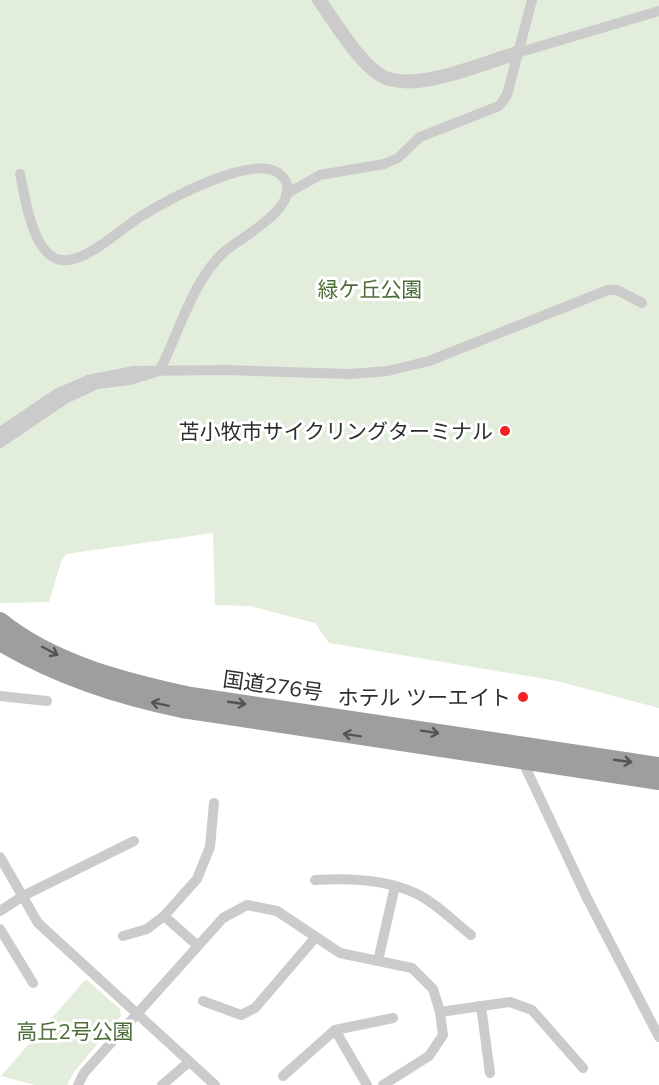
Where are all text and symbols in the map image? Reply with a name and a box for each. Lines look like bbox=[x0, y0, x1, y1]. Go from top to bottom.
park label: 緑ケ丘公園 bbox=[318, 276, 423, 302]
place label: 苫小牧市サイクリングターミナル bbox=[178, 418, 493, 444]
marker: 苫小牧市サイクリングターミナル bbox=[498, 424, 512, 438]
one-way arrow bbox=[41, 645, 58, 657]
street label: 国道276号 bbox=[221, 665, 325, 705]
place label: ホテル ツーエイト bbox=[338, 684, 511, 710]
marker: ホテル ツーエイト bbox=[516, 690, 530, 704]
one-way arrow bbox=[227, 697, 247, 708]
one-way arrow bbox=[150, 698, 170, 709]
one-way arrow bbox=[420, 726, 439, 737]
one-way arrow bbox=[343, 730, 362, 741]
one-way arrow bbox=[612, 755, 632, 766]
park label: 高丘2号公園 bbox=[16, 1018, 134, 1044]

